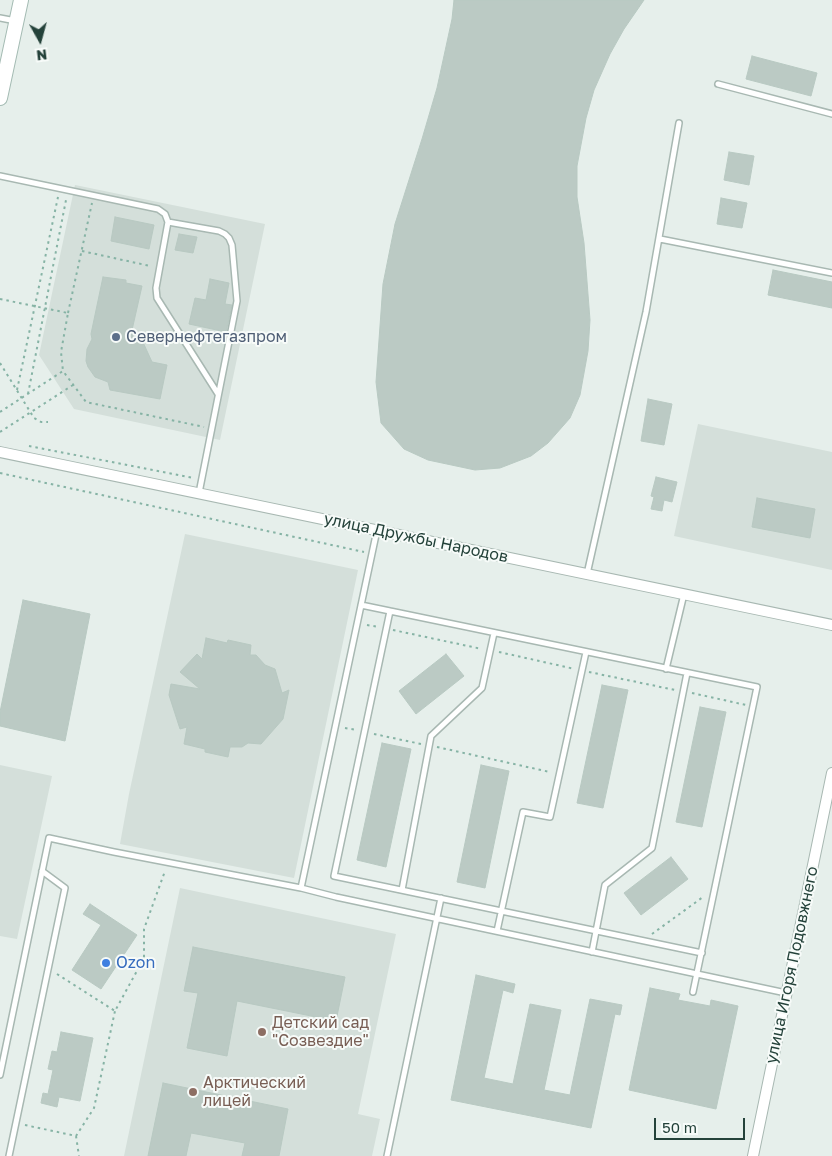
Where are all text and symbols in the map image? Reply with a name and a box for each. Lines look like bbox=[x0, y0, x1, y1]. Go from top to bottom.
north arrow bbox=[15, 15, 65, 65]
text: N bbox=[36, 46, 48, 64]
place label: Севернефтегазпром bbox=[126, 327, 287, 347]
marker: Севернефтегазпром bbox=[110, 331, 122, 343]
street label: улица Дружбы Народов bbox=[322, 509, 510, 567]
street label: улица Игоря Подовжнего bbox=[762, 865, 822, 1065]
place label: Ozon bbox=[116, 953, 155, 973]
marker: Ozon bbox=[100, 957, 112, 969]
place label: Детский сад "Созвездие" bbox=[272, 1013, 369, 1051]
marker: Детский сад "Созвездие" bbox=[256, 1026, 268, 1038]
place label: Арктический лицей bbox=[203, 1073, 306, 1111]
marker: Арктический лицей bbox=[187, 1086, 199, 1098]
scale bar bbox=[657, 1108, 748, 1140]
text: 50 m bbox=[662, 1118, 697, 1136]

